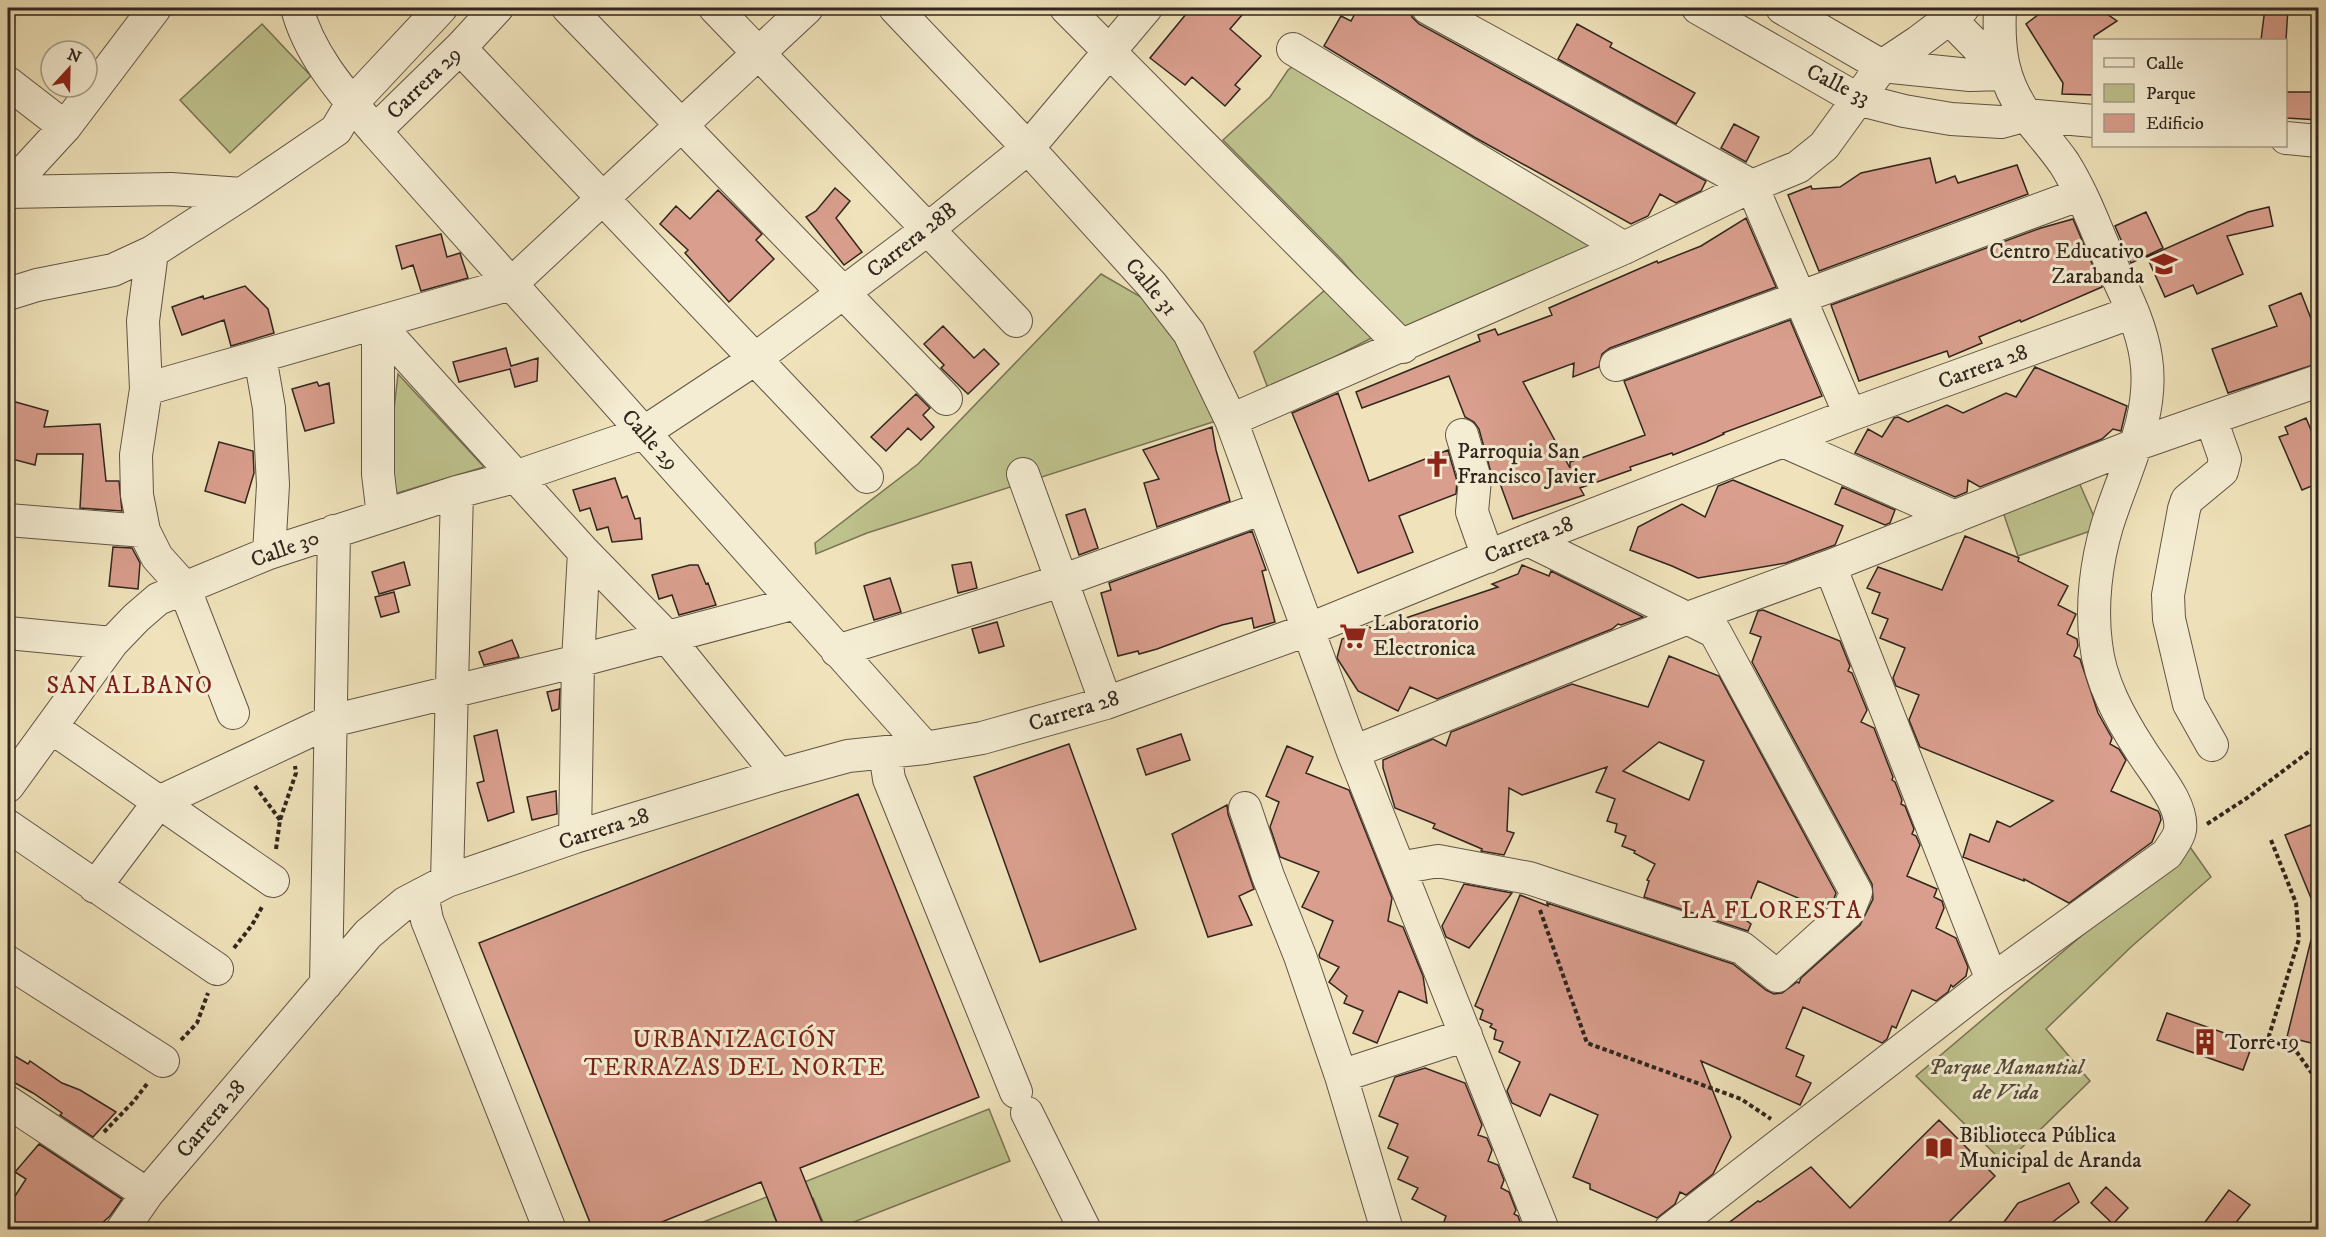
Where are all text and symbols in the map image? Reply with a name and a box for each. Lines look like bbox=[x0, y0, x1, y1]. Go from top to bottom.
north arrow bbox=[39, 39, 99, 99]
legend bbox=[2092, 39, 2287, 147]
street label: Carrera 29 bbox=[381, 41, 467, 125]
text: N bbox=[64, 44, 84, 68]
text: Calle bbox=[2146, 53, 2184, 75]
street label: Calle 33 bbox=[1802, 58, 1874, 112]
text: Parque bbox=[2146, 83, 2196, 105]
text: Edificio bbox=[2146, 113, 2204, 135]
street label: Carrera 28B bbox=[861, 196, 963, 284]
place label: Centro Educativo Zarabanda bbox=[1989, 238, 2145, 290]
school or university icon: Centro Educativo Zarabanda bbox=[2149, 249, 2179, 279]
street label: Calle 31 bbox=[1119, 253, 1183, 321]
street label: Carrera 28 bbox=[1934, 338, 2032, 396]
street label: Calle 29 bbox=[616, 404, 684, 476]
place label: Parroquia San Francisco Javier bbox=[1457, 438, 1597, 490]
church icon: Parroquia San Francisco Javier bbox=[1422, 449, 1452, 479]
street label: Carrera 28 bbox=[1481, 510, 1577, 570]
street label: Calle 30 bbox=[247, 524, 323, 574]
place label: Laboratorio Electronica bbox=[1373, 610, 1479, 662]
supermarket icon: Laboratorio Electronica bbox=[1338, 621, 1368, 651]
district label: SAN ALBANO bbox=[46, 671, 214, 701]
street label: Carrera 28 bbox=[1025, 684, 1123, 738]
street label: Carrera 28 bbox=[555, 802, 653, 856]
district label: LA FLORESTA bbox=[1681, 896, 1863, 926]
district label: URBANIZACIÓN TERRAZAS DEL NORTE bbox=[584, 1024, 886, 1083]
building icon: Torre 19 bbox=[2190, 1027, 2220, 1057]
place label: Torre 19 bbox=[2225, 1029, 2299, 1056]
park label: Parque Manantial de Vida bbox=[1929, 1054, 2086, 1106]
street label: Carrera 28 bbox=[171, 1074, 251, 1164]
place label: Biblioteca Pública Municipal de Aranda bbox=[1959, 1122, 2142, 1174]
library icon: Biblioteca Pública Municipal de Aranda bbox=[1924, 1133, 1954, 1163]

